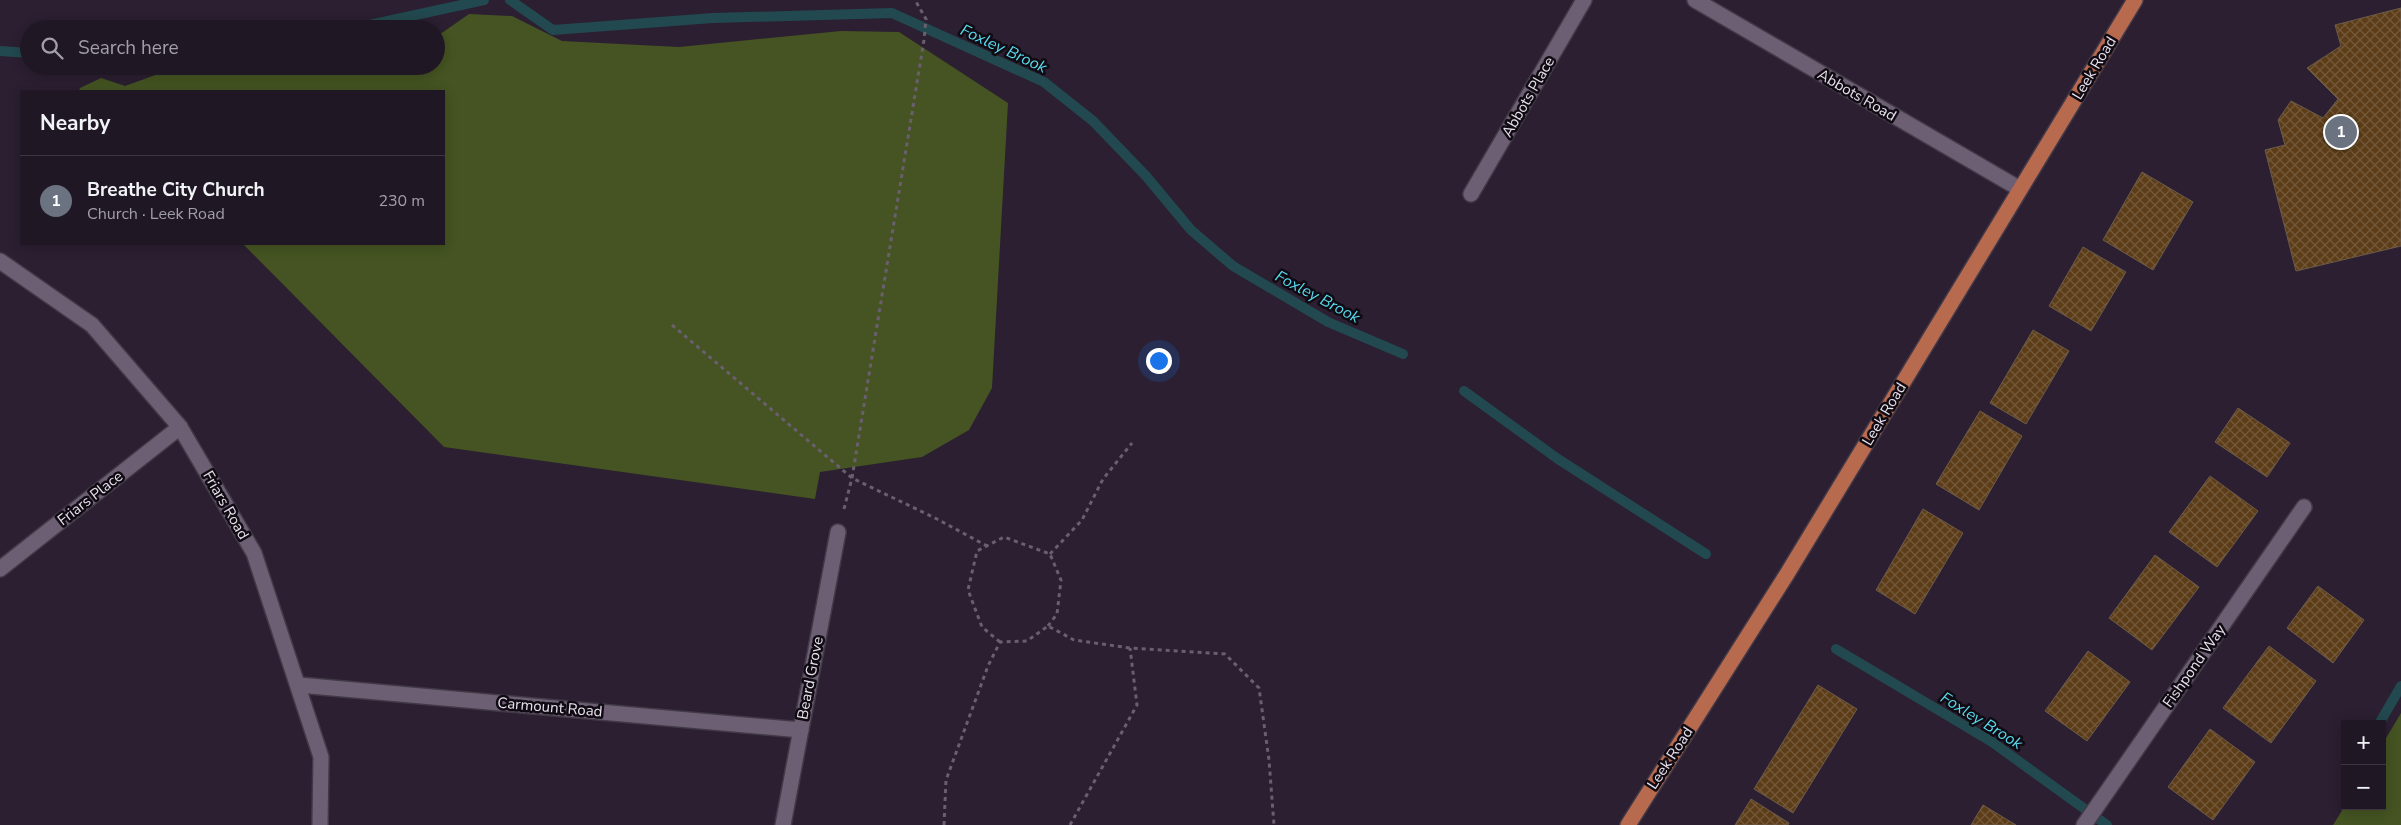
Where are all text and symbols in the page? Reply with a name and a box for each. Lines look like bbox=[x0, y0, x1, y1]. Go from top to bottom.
water label: Foxley Brook bbox=[957, 19, 1051, 79]
search box bbox=[20, 20, 445, 75]
street label: Leek Road bbox=[2067, 33, 2121, 103]
icon: search bbox=[38, 34, 66, 62]
text: Search here bbox=[78, 35, 179, 61]
street label: Abbots Place bbox=[1497, 53, 1559, 141]
street label: Abbots Road bbox=[1814, 64, 1900, 126]
text: Nearby bbox=[40, 109, 110, 137]
pin: 1 bbox=[2325, 113, 2357, 151]
text: Breathe City Church bbox=[87, 177, 265, 203]
text: 1 bbox=[51, 190, 61, 212]
text: 230 m bbox=[378, 190, 425, 212]
text: Church · Leek Road bbox=[87, 203, 225, 225]
water label: Foxley Brook bbox=[1271, 265, 1365, 329]
your location bbox=[1146, 348, 1172, 374]
street label: Leek Road bbox=[1857, 379, 1911, 449]
street label: Friars Place bbox=[53, 466, 127, 530]
street label: Friars Road bbox=[198, 467, 254, 543]
street label: Fishpond Way bbox=[2158, 620, 2230, 711]
street label: Beard Grove bbox=[792, 635, 828, 721]
water label: Foxley Brook bbox=[1936, 687, 2028, 755]
street label: Carmount Road bbox=[497, 692, 603, 722]
map controls bbox=[2341, 720, 2386, 810]
button: + bbox=[2341, 720, 2386, 765]
street label: Leek Road bbox=[1642, 723, 1698, 793]
button: − bbox=[2341, 765, 2386, 810]

